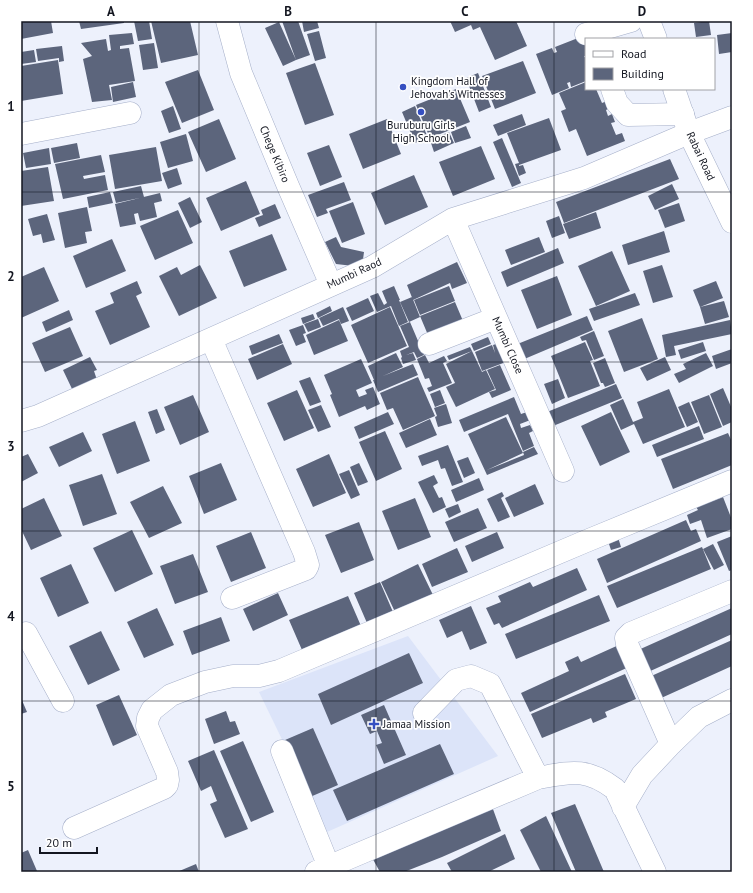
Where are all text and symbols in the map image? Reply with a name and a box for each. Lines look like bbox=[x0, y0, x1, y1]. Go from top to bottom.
text: A bbox=[107, 3, 115, 20]
text: B bbox=[284, 3, 292, 20]
text: C bbox=[461, 3, 469, 20]
text: D bbox=[638, 3, 646, 20]
legend bbox=[585, 38, 715, 90]
text: Road bbox=[621, 46, 646, 61]
text: Building bbox=[621, 66, 664, 81]
place label: Kingdom Hall of Jehovah's Witnesses bbox=[410, 74, 505, 101]
marker: Kingdom Hall of Jehovah's Witnesses bbox=[398, 82, 408, 92]
text: 1 bbox=[7, 98, 15, 115]
marker: Buruburu Girls High School bbox=[416, 107, 426, 117]
place label: Buruburu Girls High School bbox=[387, 118, 455, 145]
street label: Chege Kibiro bbox=[257, 123, 293, 185]
street label: Rabai Road bbox=[684, 129, 718, 183]
street label: Mumbi Raod bbox=[324, 254, 384, 292]
text: 2 bbox=[7, 268, 15, 285]
street label: Mumbi Close bbox=[489, 314, 527, 376]
text: 3 bbox=[7, 438, 15, 455]
text: 4 bbox=[7, 608, 15, 625]
place label: Jamaa Mission bbox=[382, 717, 450, 731]
marker: Jamaa Mission bbox=[368, 718, 380, 730]
text: 5 bbox=[7, 778, 15, 795]
scale bar bbox=[40, 829, 97, 855]
text: 20 m bbox=[46, 835, 72, 850]

